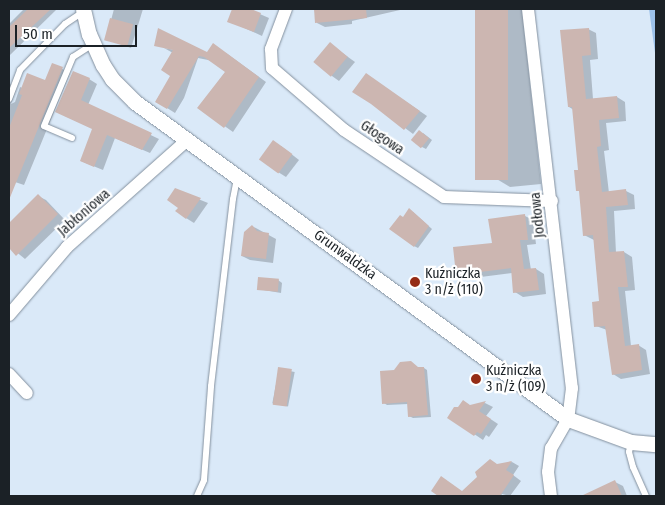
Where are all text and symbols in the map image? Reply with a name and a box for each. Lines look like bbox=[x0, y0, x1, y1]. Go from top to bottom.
scale bar bbox=[18, 15, 140, 47]
text: 50 m bbox=[23, 25, 53, 43]
street label: Głogowa bbox=[357, 117, 407, 159]
street label: Jabłoniowa bbox=[55, 186, 113, 240]
street label: Jodłowa bbox=[527, 191, 549, 239]
street label: Grunwaldzka bbox=[310, 227, 380, 283]
place label: Kuźniczka 3 n/ż (110) bbox=[425, 266, 483, 298]
marker: Kuźniczka 3 n/ż (110) bbox=[409, 276, 421, 288]
place label: Kuźniczka 3 n/ż (109) bbox=[486, 363, 545, 396]
marker: Kuźniczka 3 n/ż (109) bbox=[470, 373, 482, 385]

